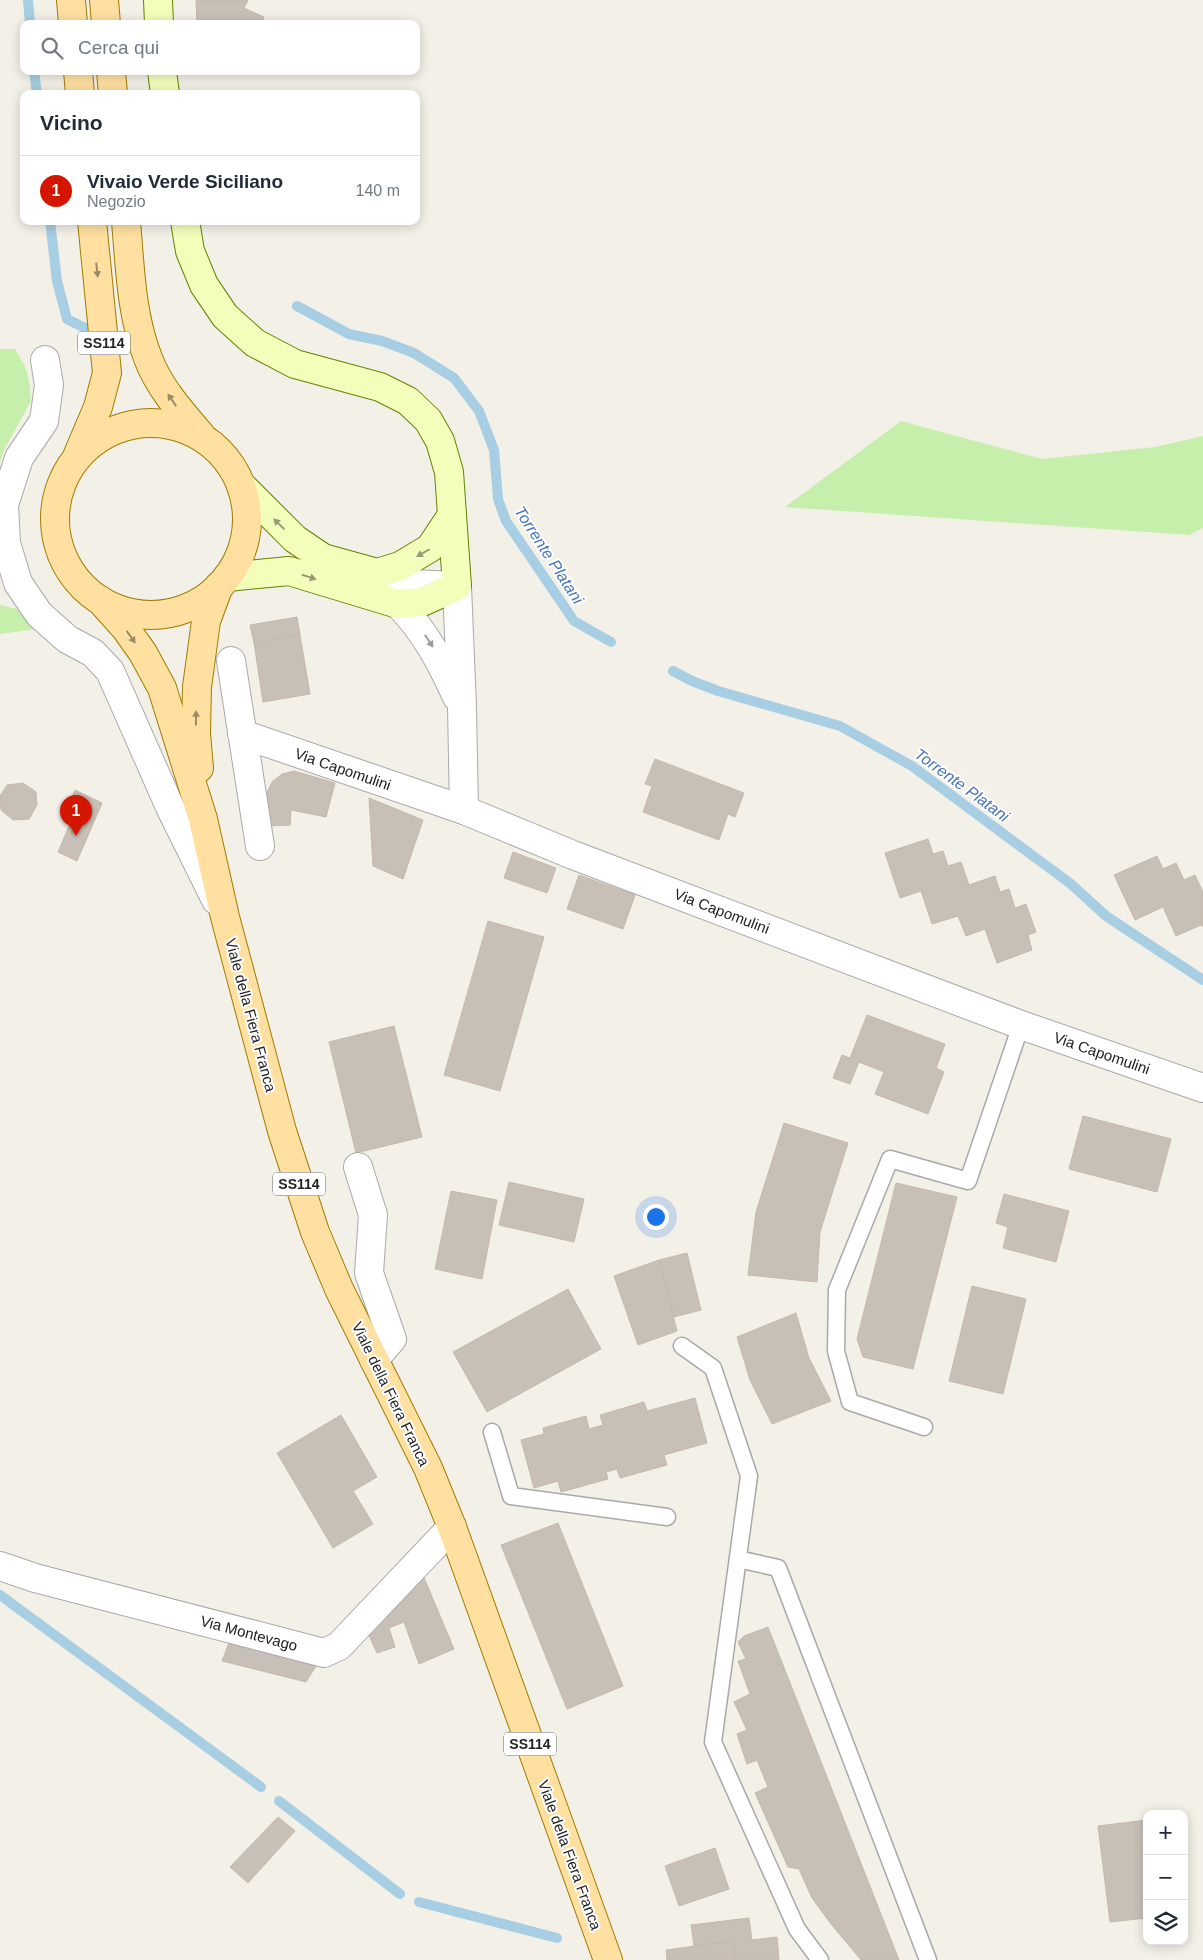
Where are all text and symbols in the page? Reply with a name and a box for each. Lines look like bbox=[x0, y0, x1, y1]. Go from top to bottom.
search box bbox=[20, 20, 420, 75]
icon: search bbox=[38, 34, 66, 62]
text: Cerca qui bbox=[78, 37, 159, 58]
text: Vicino bbox=[40, 111, 103, 134]
text: Vivaio Verde Siciliano bbox=[87, 171, 283, 192]
text: 1 bbox=[52, 182, 60, 199]
text: 140 m bbox=[356, 182, 400, 199]
text: Negozio bbox=[87, 193, 146, 210]
one-way arrow bbox=[93, 262, 101, 278]
road number: SS114 bbox=[78, 332, 130, 354]
one-way arrow bbox=[167, 393, 176, 407]
water label: Torrente Platani bbox=[511, 503, 587, 607]
one-way arrow bbox=[273, 518, 285, 530]
one-way arrow bbox=[416, 548, 429, 557]
one-way arrow bbox=[302, 574, 317, 582]
one-way arrow bbox=[126, 630, 137, 643]
one-way arrow bbox=[424, 635, 433, 648]
one-way arrow bbox=[192, 710, 200, 726]
street label: Via Capomulini bbox=[293, 745, 393, 793]
water label: Torrente Platani bbox=[912, 745, 1013, 825]
pin: 1 bbox=[60, 795, 92, 836]
street label: Via Capomulini bbox=[672, 885, 772, 937]
street label: Viale della Fiera Franca bbox=[222, 936, 280, 1094]
street label: Via Capomulini bbox=[1052, 1029, 1152, 1077]
road number: SS114 bbox=[273, 1172, 325, 1196]
your location bbox=[643, 1204, 669, 1230]
street label: Viale della Fiera Franca bbox=[349, 1319, 434, 1469]
street label: Via Montevago bbox=[199, 1612, 299, 1654]
road number: SS114 bbox=[504, 1732, 556, 1756]
street label: Viale della Fiera Franca bbox=[535, 1778, 605, 1933]
map controls bbox=[1143, 1810, 1188, 1945]
button: + bbox=[1143, 1810, 1188, 1855]
button: − bbox=[1143, 1855, 1188, 1900]
button: layers bbox=[1143, 1900, 1188, 1945]

